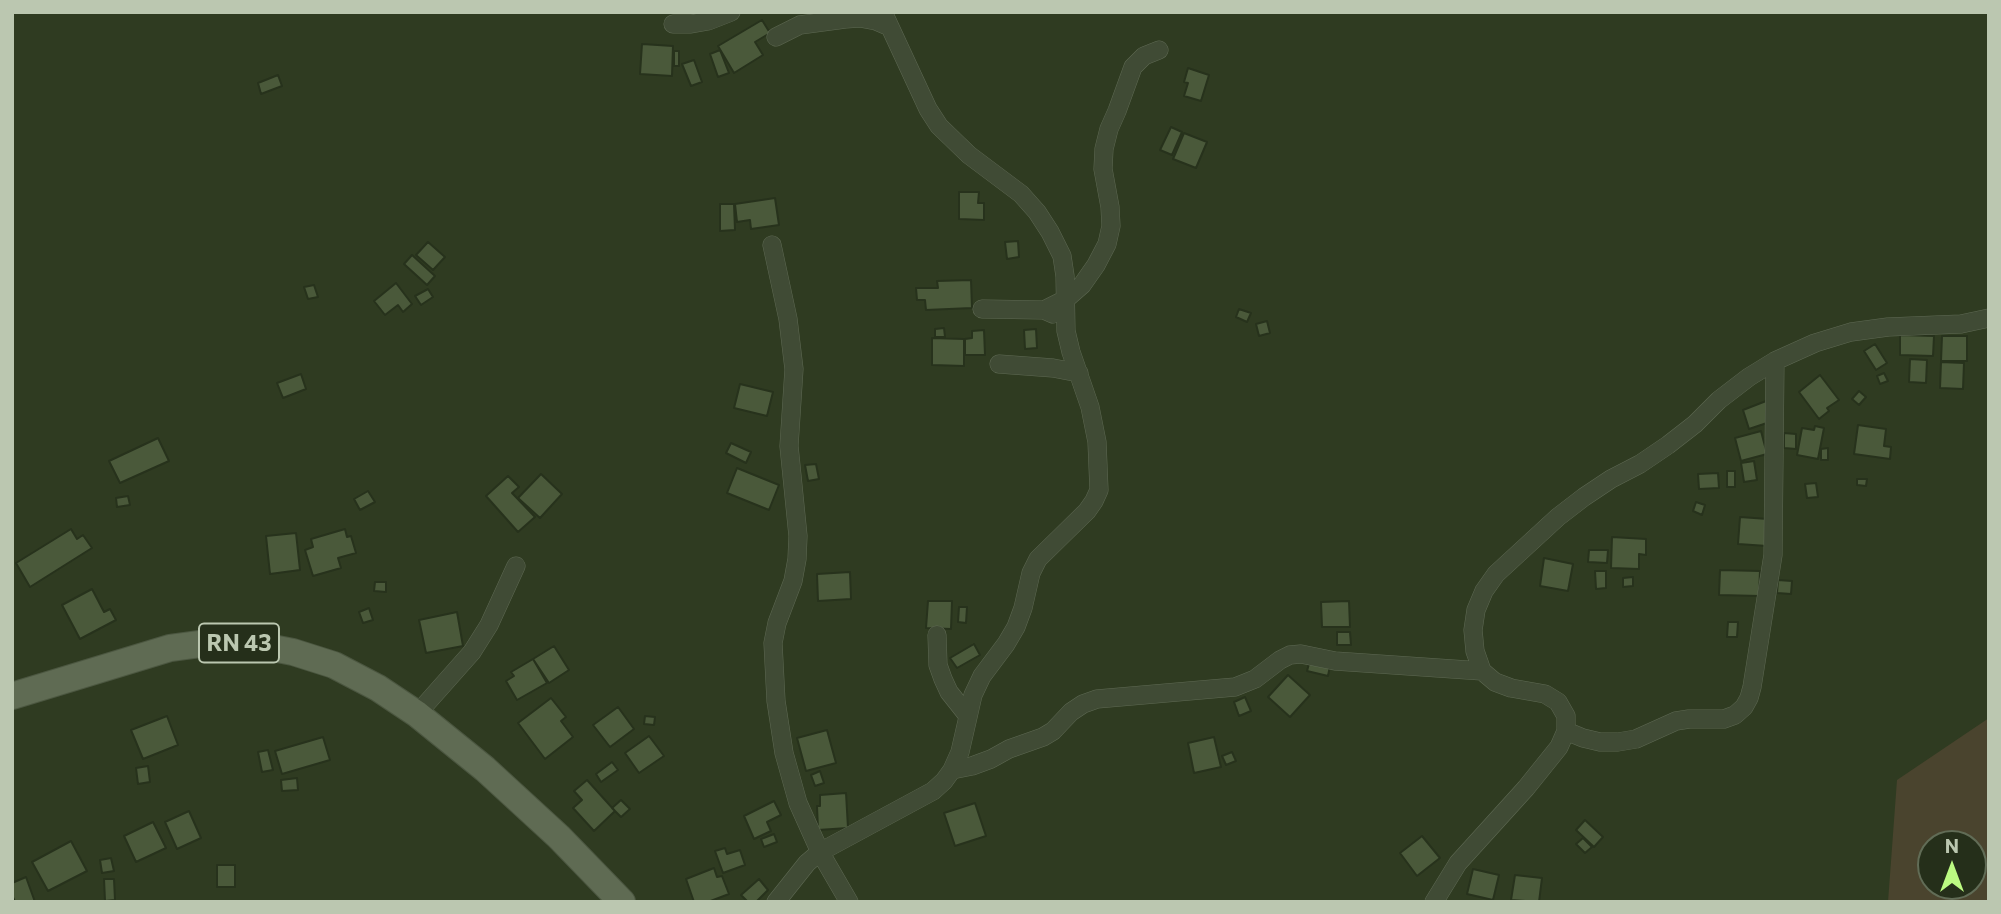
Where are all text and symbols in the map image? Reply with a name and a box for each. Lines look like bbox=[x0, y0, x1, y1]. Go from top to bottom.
road number: RN 43 bbox=[199, 624, 279, 663]
north arrow bbox=[1917, 830, 1987, 900]
text: N bbox=[1945, 834, 1959, 857]

